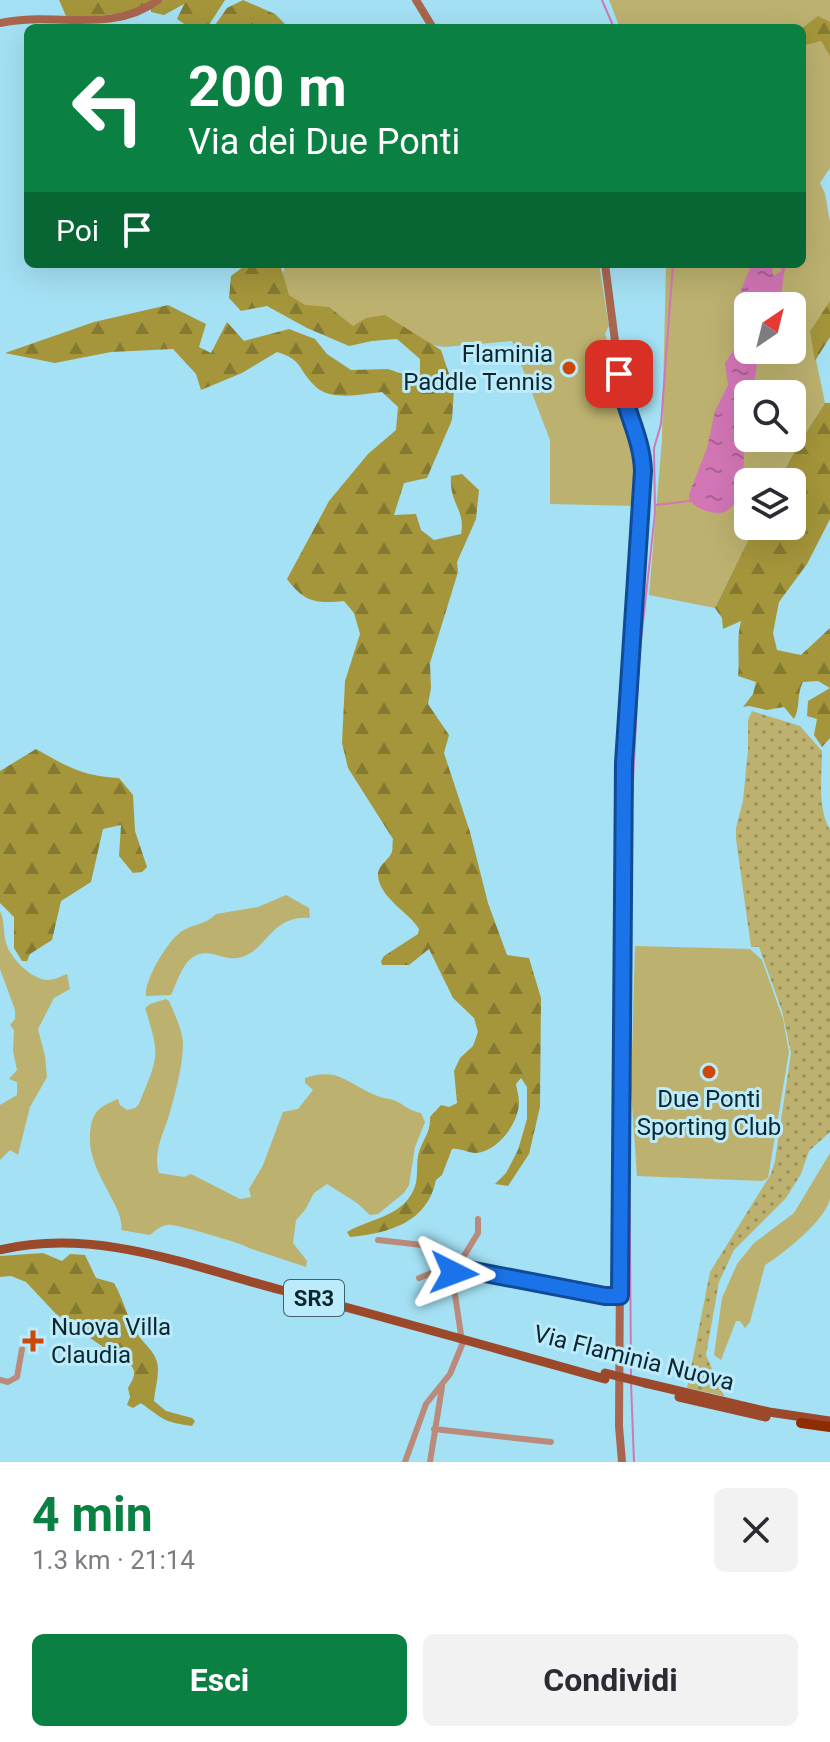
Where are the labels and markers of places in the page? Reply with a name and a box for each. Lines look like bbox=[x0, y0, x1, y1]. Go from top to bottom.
place label: Flaminia Paddle Tennis bbox=[403, 340, 553, 396]
pin bbox=[585, 340, 653, 408]
marker: Flaminia Paddle Tennis bbox=[560, 359, 578, 377]
marker: Due Ponti Sporting Club bbox=[700, 1063, 718, 1081]
place label: Due Ponti Sporting Club bbox=[637, 1085, 781, 1141]
place label: Nuova Villa Claudia bbox=[51, 1313, 171, 1369]
marker: Nuova Villa Claudia bbox=[22, 1330, 44, 1352]

